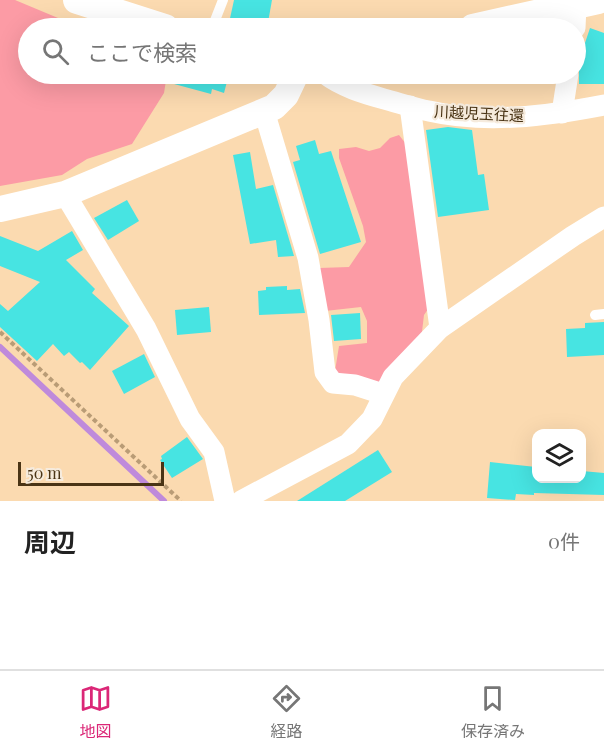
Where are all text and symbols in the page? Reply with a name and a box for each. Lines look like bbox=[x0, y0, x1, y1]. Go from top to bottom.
search box bbox=[18, 18, 586, 84]
icon: search bbox=[39, 35, 72, 68]
text: ここで検索 bbox=[87, 37, 197, 67]
street label: 川越児玉往還 bbox=[434, 101, 524, 125]
map controls bbox=[532, 429, 586, 483]
button: layers bbox=[532, 429, 586, 483]
scale bar bbox=[18, 459, 164, 486]
text: 50 m bbox=[27, 462, 61, 483]
text: 周辺 bbox=[24, 524, 76, 559]
text: 0件 bbox=[548, 527, 580, 554]
tab: 地図 bbox=[79, 682, 112, 742]
tab: 経路 bbox=[270, 682, 303, 742]
tab: 保存済み bbox=[461, 682, 525, 742]

